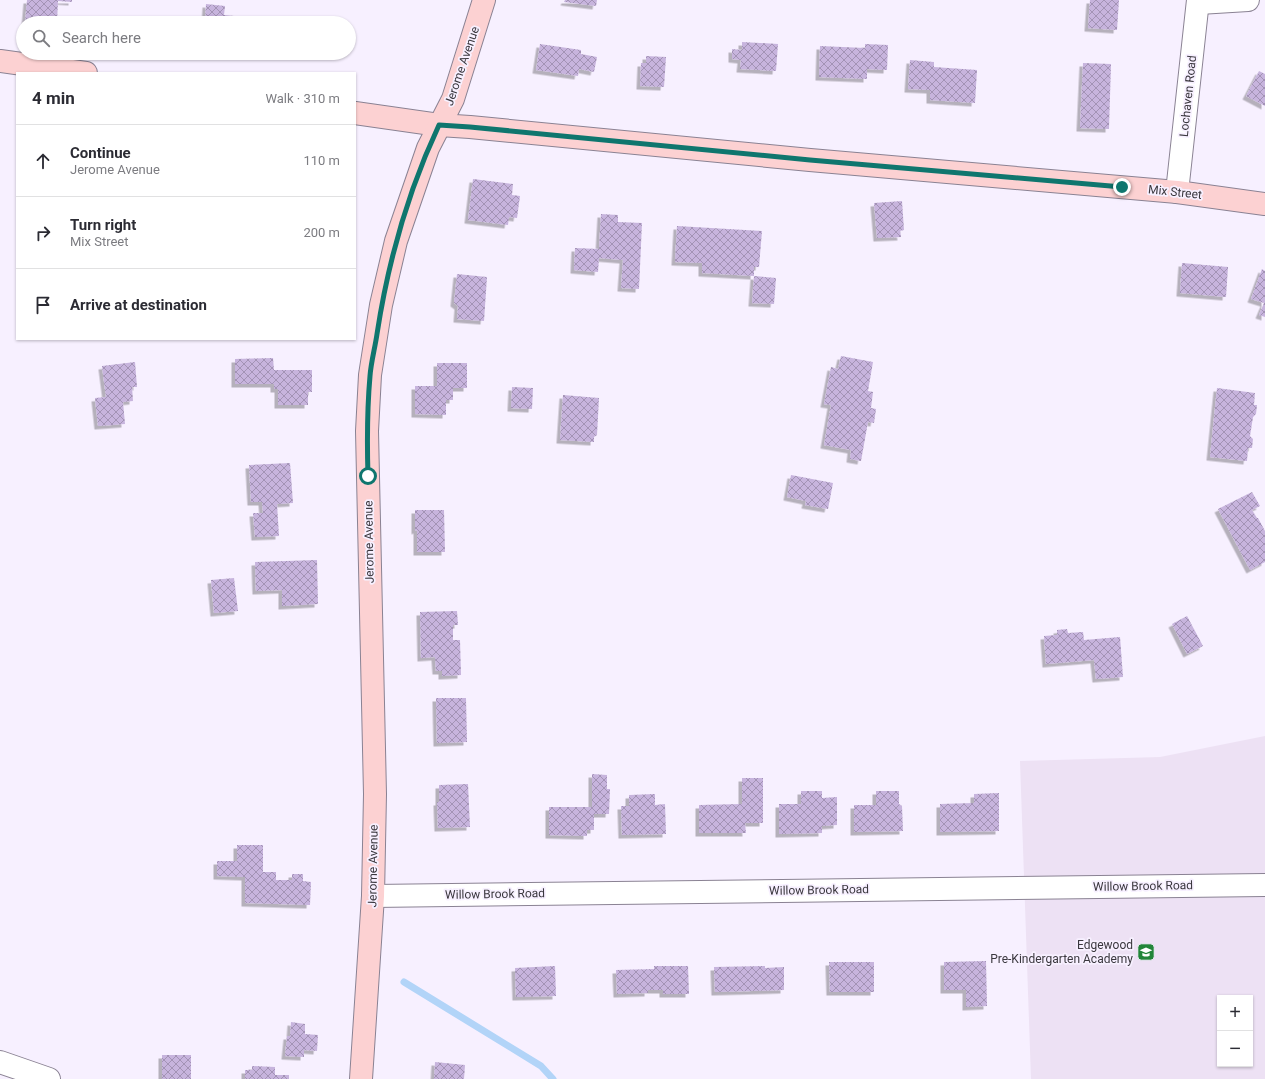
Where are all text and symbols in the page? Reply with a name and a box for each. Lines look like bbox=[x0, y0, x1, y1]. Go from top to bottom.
search box bbox=[16, 16, 356, 60]
street label: Jerome Avenue bbox=[442, 25, 482, 107]
icon: search bbox=[30, 27, 52, 49]
text: Search here bbox=[62, 29, 141, 47]
street label: Lochaven Road bbox=[1177, 55, 1199, 137]
text: 4 min bbox=[32, 88, 75, 108]
text: Walk · 310 m bbox=[265, 91, 340, 106]
text: Continue bbox=[70, 144, 131, 162]
icon: ahead bbox=[32, 150, 54, 172]
text: 110 m bbox=[303, 153, 340, 168]
text: Jerome Avenue bbox=[70, 162, 160, 177]
route end bbox=[1113, 178, 1131, 196]
street label: Mix Street bbox=[1147, 182, 1203, 202]
text: Turn right bbox=[70, 216, 136, 234]
icon: right bbox=[32, 222, 54, 244]
text: 200 m bbox=[303, 225, 340, 240]
text: Mix Street bbox=[70, 234, 128, 249]
icon: arrive bbox=[32, 294, 54, 316]
text: Arrive at destination bbox=[70, 296, 207, 314]
route start bbox=[359, 467, 377, 485]
street label: Jerome Avenue bbox=[361, 500, 377, 584]
street label: Jerome Avenue bbox=[365, 824, 381, 908]
street label: Willow Brook Road bbox=[1093, 878, 1193, 894]
street label: Willow Brook Road bbox=[769, 882, 869, 898]
street label: Willow Brook Road bbox=[445, 886, 545, 902]
place label: Edgewood Pre-Kindergarten Academy bbox=[990, 938, 1133, 966]
school or university icon: Edgewood Pre-Kindergarten Academy bbox=[1136, 942, 1156, 962]
map controls bbox=[1217, 995, 1253, 1067]
button: + bbox=[1217, 995, 1253, 1031]
button: − bbox=[1217, 1031, 1253, 1067]

